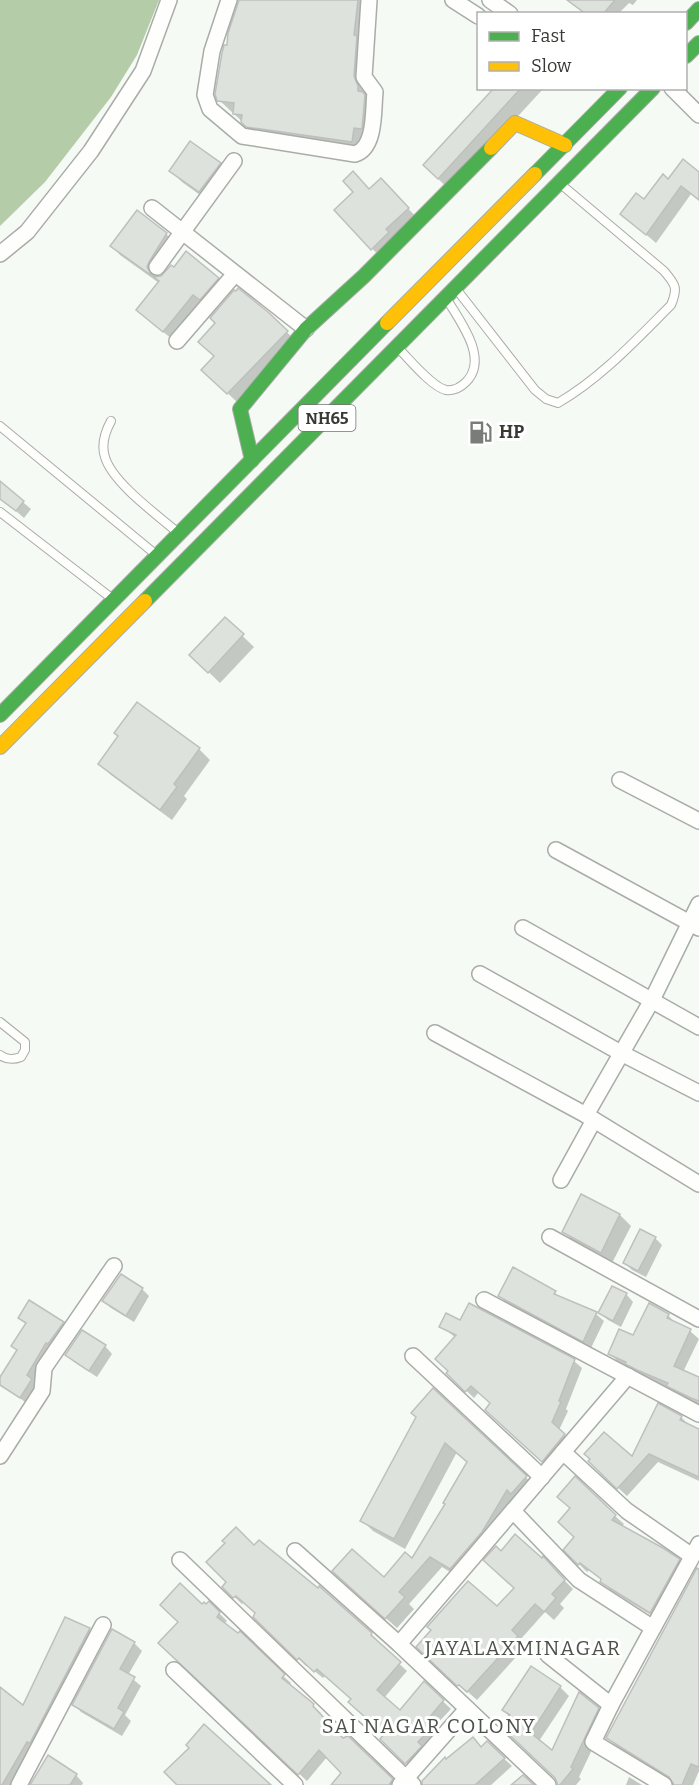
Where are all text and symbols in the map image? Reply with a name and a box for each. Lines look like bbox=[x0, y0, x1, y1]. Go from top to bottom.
legend bbox=[477, 12, 687, 90]
text: Fast bbox=[531, 25, 566, 47]
text: Slow bbox=[531, 55, 572, 77]
road number: NH65 bbox=[298, 405, 356, 431]
fuel station icon: HP bbox=[468, 419, 494, 445]
place label: HP bbox=[499, 421, 524, 443]
district label: JAYALAXMINAGAR bbox=[424, 1636, 621, 1660]
district label: SAI NAGAR COLONY bbox=[322, 1714, 536, 1738]

